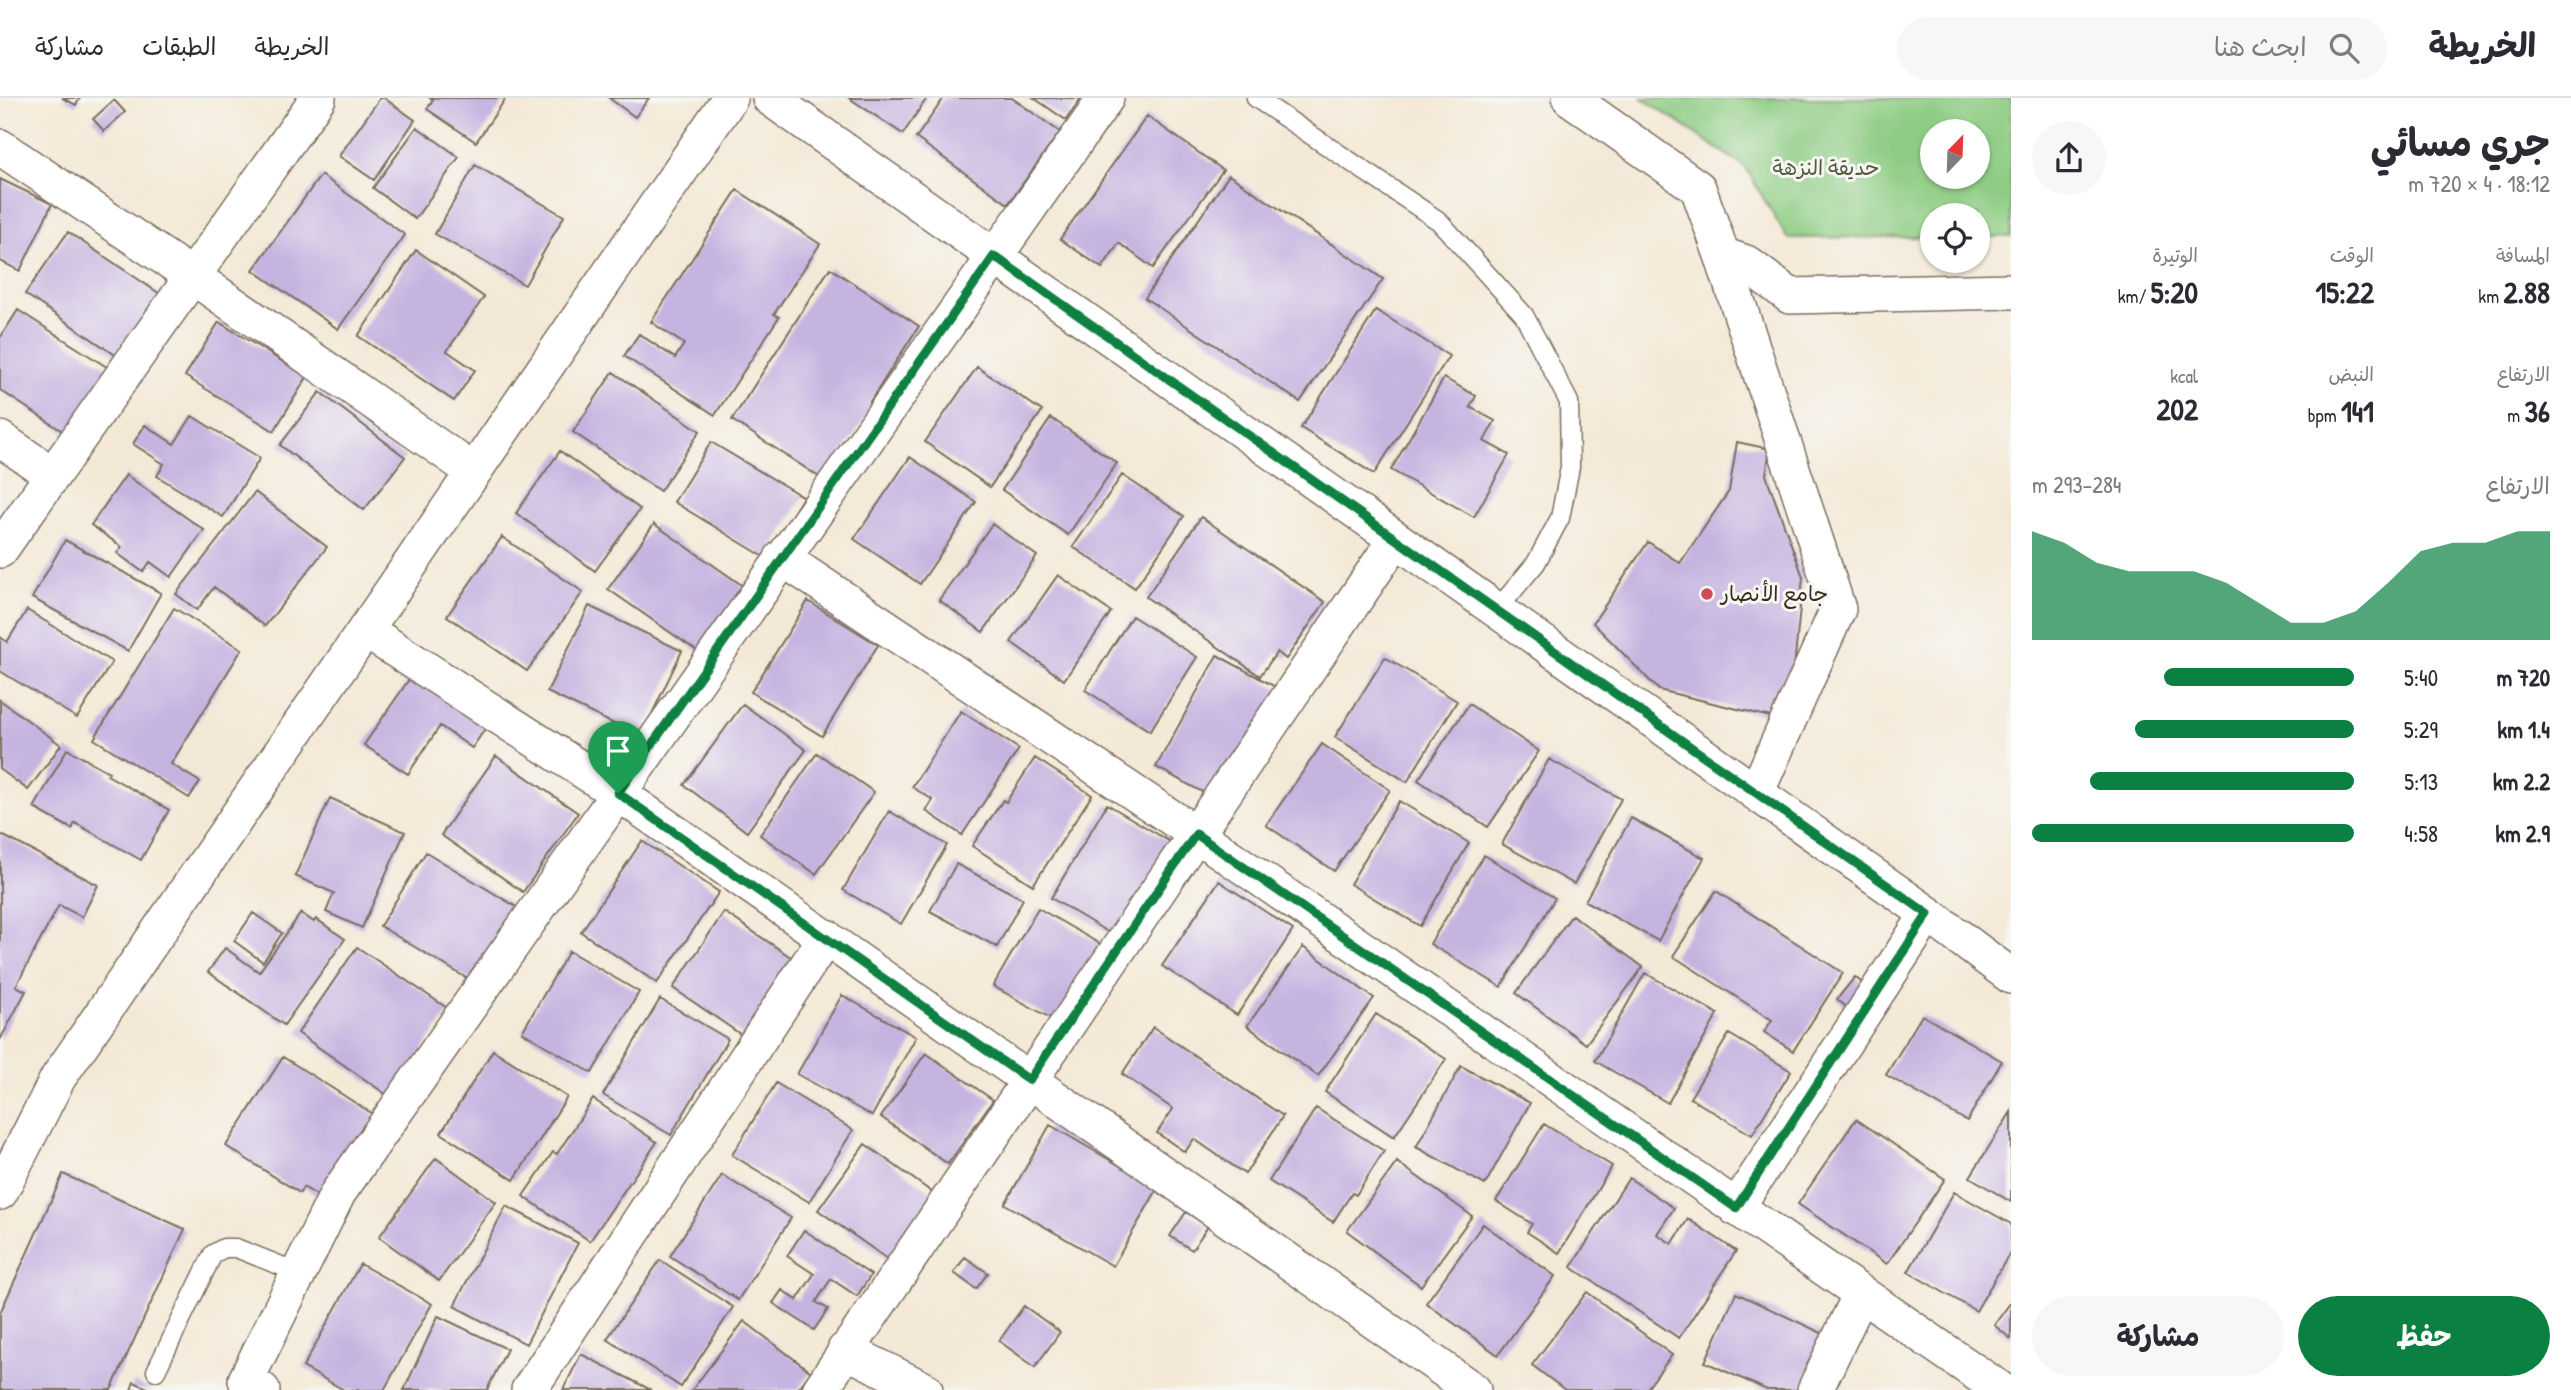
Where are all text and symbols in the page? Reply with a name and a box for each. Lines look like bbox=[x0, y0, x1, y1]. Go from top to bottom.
search box bbox=[1897, 17, 2387, 80]
text: الخريطة bbox=[2429, 23, 2536, 67]
text: ابحث هنا bbox=[2214, 29, 2307, 64]
icon: search bbox=[2325, 29, 2363, 67]
text: مشاركة bbox=[35, 30, 104, 62]
text: الطبقات bbox=[142, 30, 217, 62]
text: الخريطة bbox=[255, 30, 329, 62]
text: جري مسائي bbox=[2370, 116, 2550, 168]
north arrow bbox=[1920, 119, 1990, 189]
map controls bbox=[1920, 119, 1990, 273]
button: share bbox=[2032, 121, 2106, 195]
park label: حديقة النزهة bbox=[1772, 153, 1880, 182]
text: 18:12 · 4 × 720 m bbox=[2408, 168, 2550, 199]
button: locate bbox=[1920, 203, 1990, 273]
text: الوتيرة bbox=[2152, 242, 2198, 268]
text: الوقت bbox=[2330, 242, 2374, 268]
text: المسافة bbox=[2496, 242, 2550, 268]
text: 5:20 bbox=[2151, 272, 2198, 312]
text: 15:22 bbox=[2315, 272, 2374, 312]
text: 2.88 bbox=[2504, 272, 2550, 312]
text: /km bbox=[2118, 283, 2151, 309]
text: km bbox=[2478, 283, 2504, 309]
text: النبض bbox=[2329, 361, 2374, 387]
text: الارتفاع bbox=[2497, 361, 2550, 387]
text: kcal bbox=[2170, 363, 2198, 389]
text: 202 bbox=[2156, 389, 2198, 429]
text: 141 bbox=[2341, 391, 2374, 431]
text: 36 bbox=[2525, 391, 2550, 431]
text: bpm bbox=[2308, 402, 2341, 428]
text: m bbox=[2507, 402, 2525, 428]
text: 284–293 m bbox=[2032, 469, 2121, 500]
text: الارتفاع bbox=[2486, 470, 2550, 501]
place label: جامع الأنصار bbox=[1719, 579, 1828, 609]
marker: جامع الأنصار bbox=[1699, 586, 1715, 602]
text: 5:40 bbox=[2404, 662, 2438, 693]
text: 720 m bbox=[2497, 662, 2550, 693]
text: 5:29 bbox=[2404, 714, 2438, 745]
text: 1.4 km bbox=[2498, 714, 2550, 745]
pin bbox=[588, 721, 648, 793]
icon: arrive bbox=[599, 732, 637, 770]
text: 5:13 bbox=[2404, 766, 2438, 797]
text: 2.2 km bbox=[2493, 766, 2550, 797]
text: 4:58 bbox=[2404, 818, 2438, 849]
text: 2.9 km bbox=[2495, 818, 2550, 849]
button: مشاركة bbox=[2032, 1296, 2284, 1376]
button: حفظ bbox=[2298, 1296, 2550, 1376]

